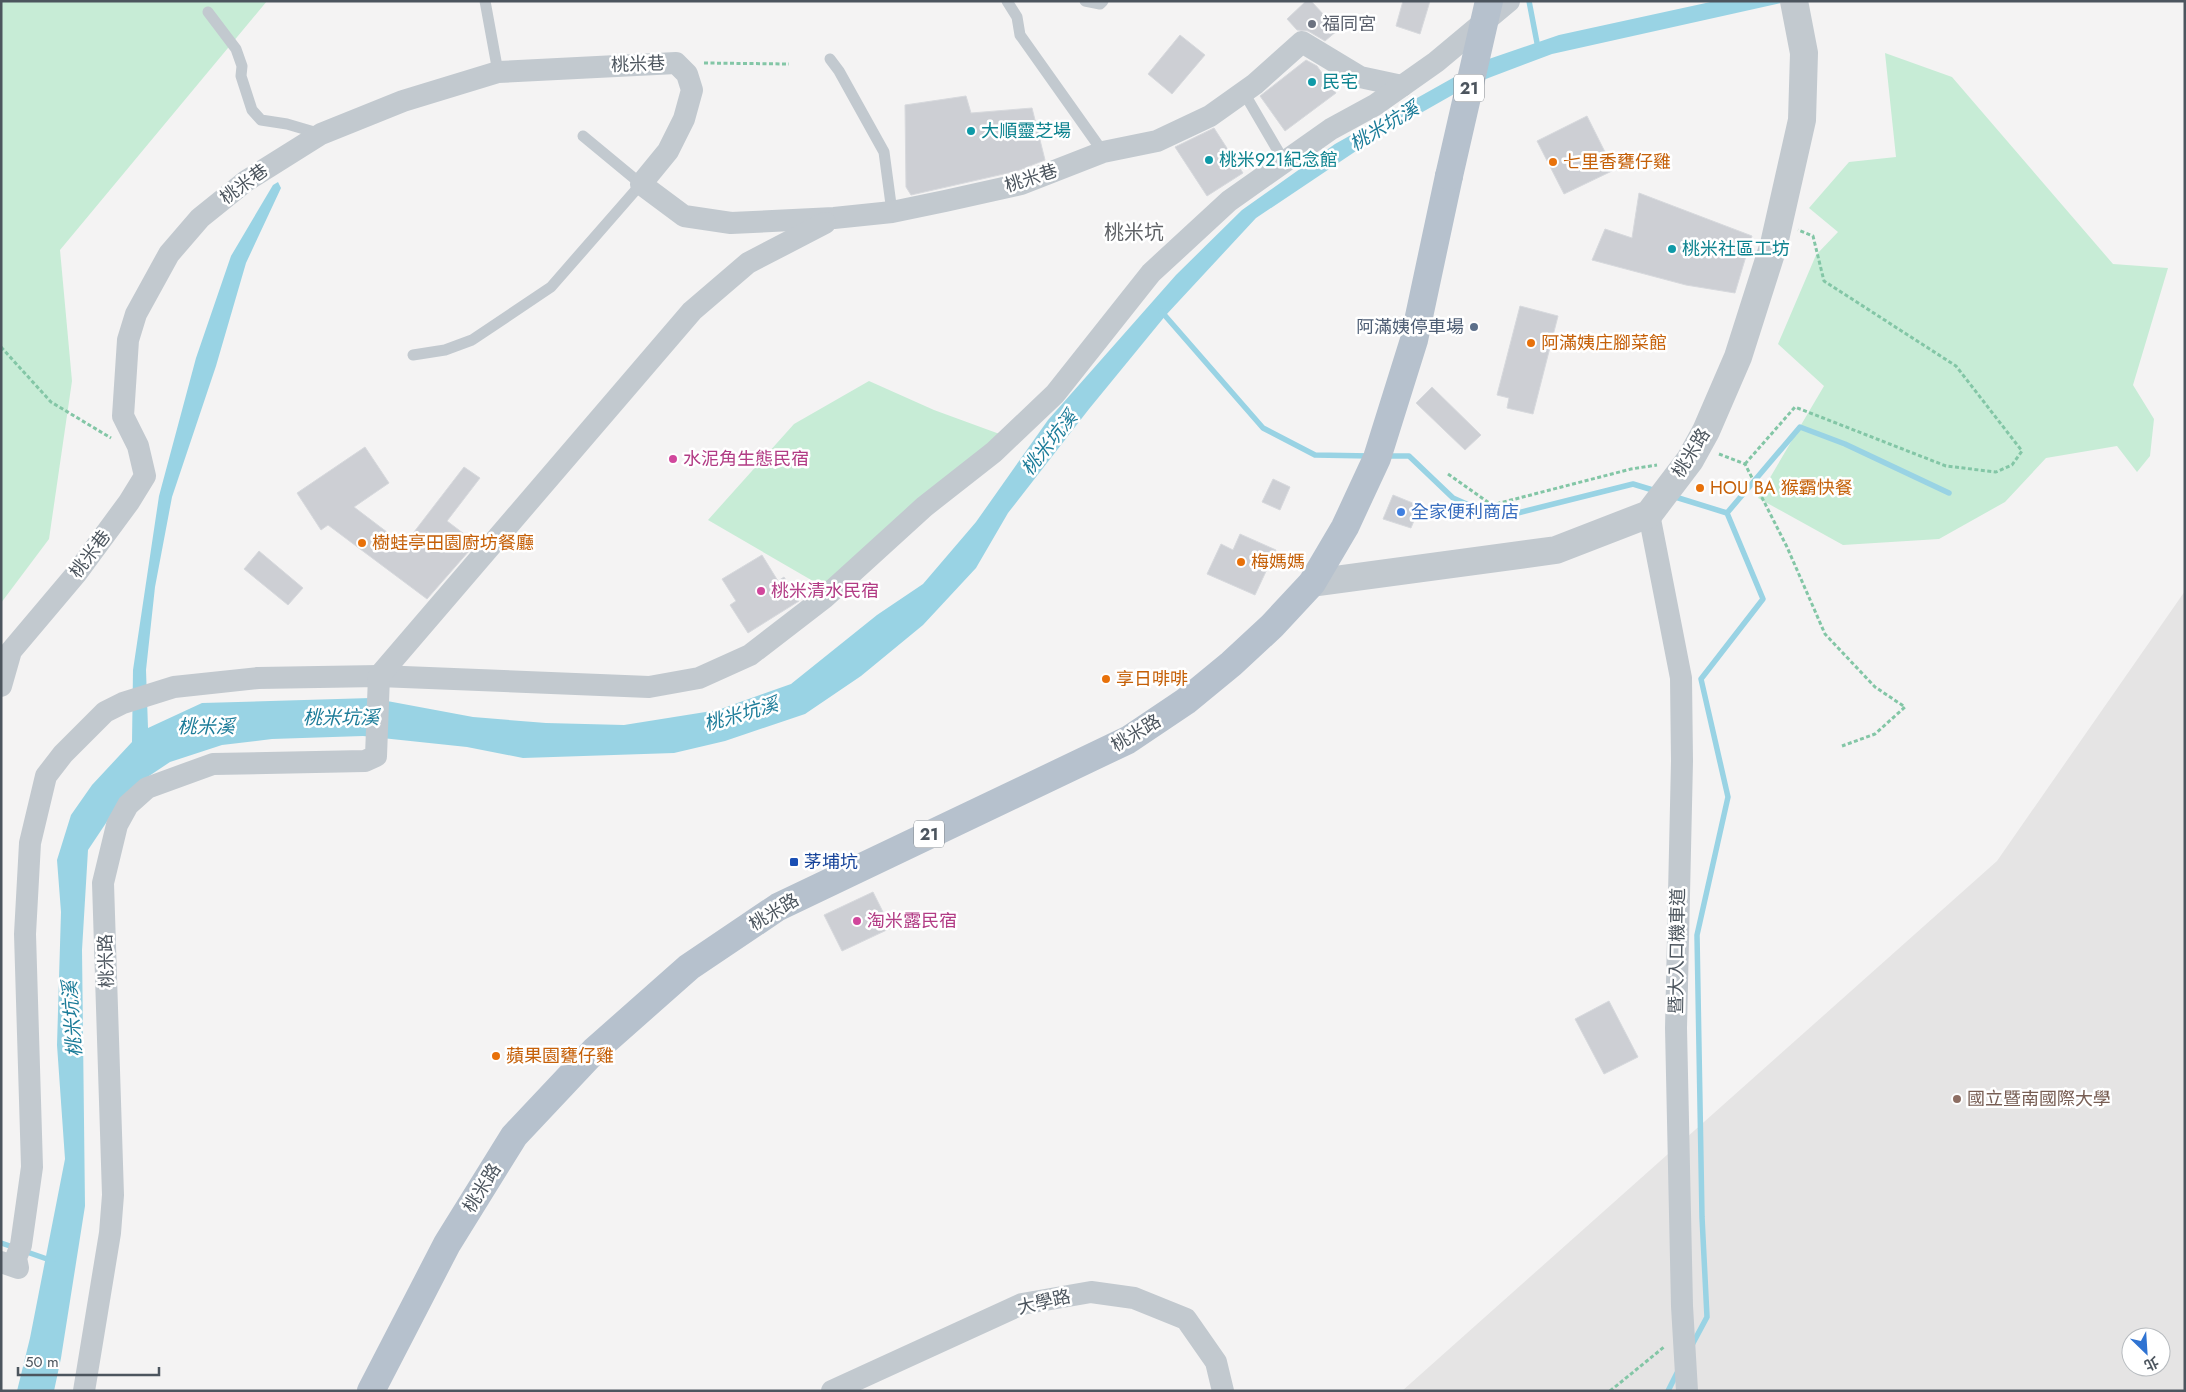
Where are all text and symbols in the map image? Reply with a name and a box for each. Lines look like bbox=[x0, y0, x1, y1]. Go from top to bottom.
place label: 福同宮 bbox=[1322, 11, 1376, 37]
marker: 福同宮 bbox=[1306, 18, 1318, 30]
street label: 桃米巷 bbox=[611, 50, 665, 78]
place label: 民宅 bbox=[1322, 69, 1358, 95]
road number: 21 bbox=[1454, 75, 1484, 102]
marker: 民宅 bbox=[1306, 76, 1318, 88]
water label: 桃米坑溪 bbox=[1344, 93, 1426, 157]
place label: 大順靈芝場 bbox=[981, 118, 1071, 144]
marker: 大順靈芝場 bbox=[965, 125, 977, 137]
place label: 桃米921紀念館 bbox=[1219, 147, 1338, 173]
place label: 七里香甕仔雞 bbox=[1563, 149, 1671, 175]
marker: 桃米921紀念館 bbox=[1203, 154, 1215, 166]
marker: 七里香甕仔雞 bbox=[1547, 156, 1559, 168]
street label: 桃米巷 bbox=[1001, 157, 1061, 199]
street label: 桃米巷 bbox=[215, 158, 273, 210]
district label: 桃米坑 bbox=[1104, 218, 1164, 247]
place label: 桃米社區工坊 bbox=[1682, 236, 1790, 262]
marker: 桃米社區工坊 bbox=[1666, 243, 1678, 255]
place label: 阿滿姨停車場 bbox=[1356, 314, 1464, 340]
marker: 阿滿姨停車場 bbox=[1468, 321, 1480, 333]
place label: 阿滿姨庄腳菜館 bbox=[1541, 330, 1667, 356]
marker: 阿滿姨庄腳菜館 bbox=[1525, 337, 1537, 349]
water label: 桃米坑溪 bbox=[1015, 403, 1085, 481]
street label: 桃米路 bbox=[1666, 423, 1716, 483]
place label: 水泥角生態民宿 bbox=[683, 446, 809, 472]
marker: 水泥角生態民宿 bbox=[667, 453, 679, 465]
place label: HOU BA 猴霸快餐 bbox=[1710, 475, 1853, 501]
marker: HOU BA 猴霸快餐 bbox=[1694, 482, 1706, 494]
place label: 全家便利商店 bbox=[1411, 499, 1519, 525]
marker: 全家便利商店 bbox=[1395, 506, 1407, 518]
street label: 桃米巷 bbox=[63, 525, 117, 583]
place label: 樹蛙亭田園廚坊餐廳 bbox=[372, 530, 534, 556]
marker: 樹蛙亭田園廚坊餐廳 bbox=[356, 537, 368, 549]
place label: 梅媽媽 bbox=[1251, 549, 1305, 575]
marker: 梅媽媽 bbox=[1235, 556, 1247, 568]
place label: 桃米清水民宿 bbox=[771, 578, 879, 604]
marker: 桃米清水民宿 bbox=[755, 585, 767, 597]
place label: 享日啡啡 bbox=[1116, 666, 1188, 692]
marker: 享日啡啡 bbox=[1100, 673, 1112, 685]
water label: 桃米坑溪 bbox=[701, 690, 784, 737]
water label: 桃米坑溪 bbox=[303, 704, 382, 731]
street label: 桃米路 bbox=[1106, 708, 1166, 758]
water label: 桃米溪 bbox=[177, 713, 237, 740]
road number: 21 bbox=[914, 821, 944, 848]
place label: 茅埔坑 bbox=[804, 849, 858, 875]
marker: 茅埔坑 bbox=[788, 856, 800, 868]
street label: 桃米路 bbox=[744, 887, 804, 937]
street label: 暨大入口機車道 bbox=[1663, 888, 1691, 1014]
place label: 淘米露民宿 bbox=[867, 908, 957, 934]
marker: 淘米露民宿 bbox=[851, 915, 863, 927]
street label: 桃米路 bbox=[92, 934, 120, 988]
water label: 桃米坑溪 bbox=[56, 977, 88, 1058]
place label: 蘋果園甕仔雞 bbox=[506, 1043, 614, 1069]
marker: 蘋果園甕仔雞 bbox=[490, 1050, 502, 1062]
place label: 國立暨南國際大學 bbox=[1967, 1086, 2111, 1112]
marker: 國立暨南國際大學 bbox=[1951, 1093, 1963, 1105]
street label: 桃米路 bbox=[457, 1158, 507, 1218]
street label: 大學路 bbox=[1015, 1283, 1073, 1321]
north arrow bbox=[2121, 1327, 2171, 1377]
scale bar bbox=[18, 1344, 159, 1376]
text: 50 m bbox=[25, 1351, 59, 1373]
text: 北 bbox=[2141, 1352, 2162, 1376]

